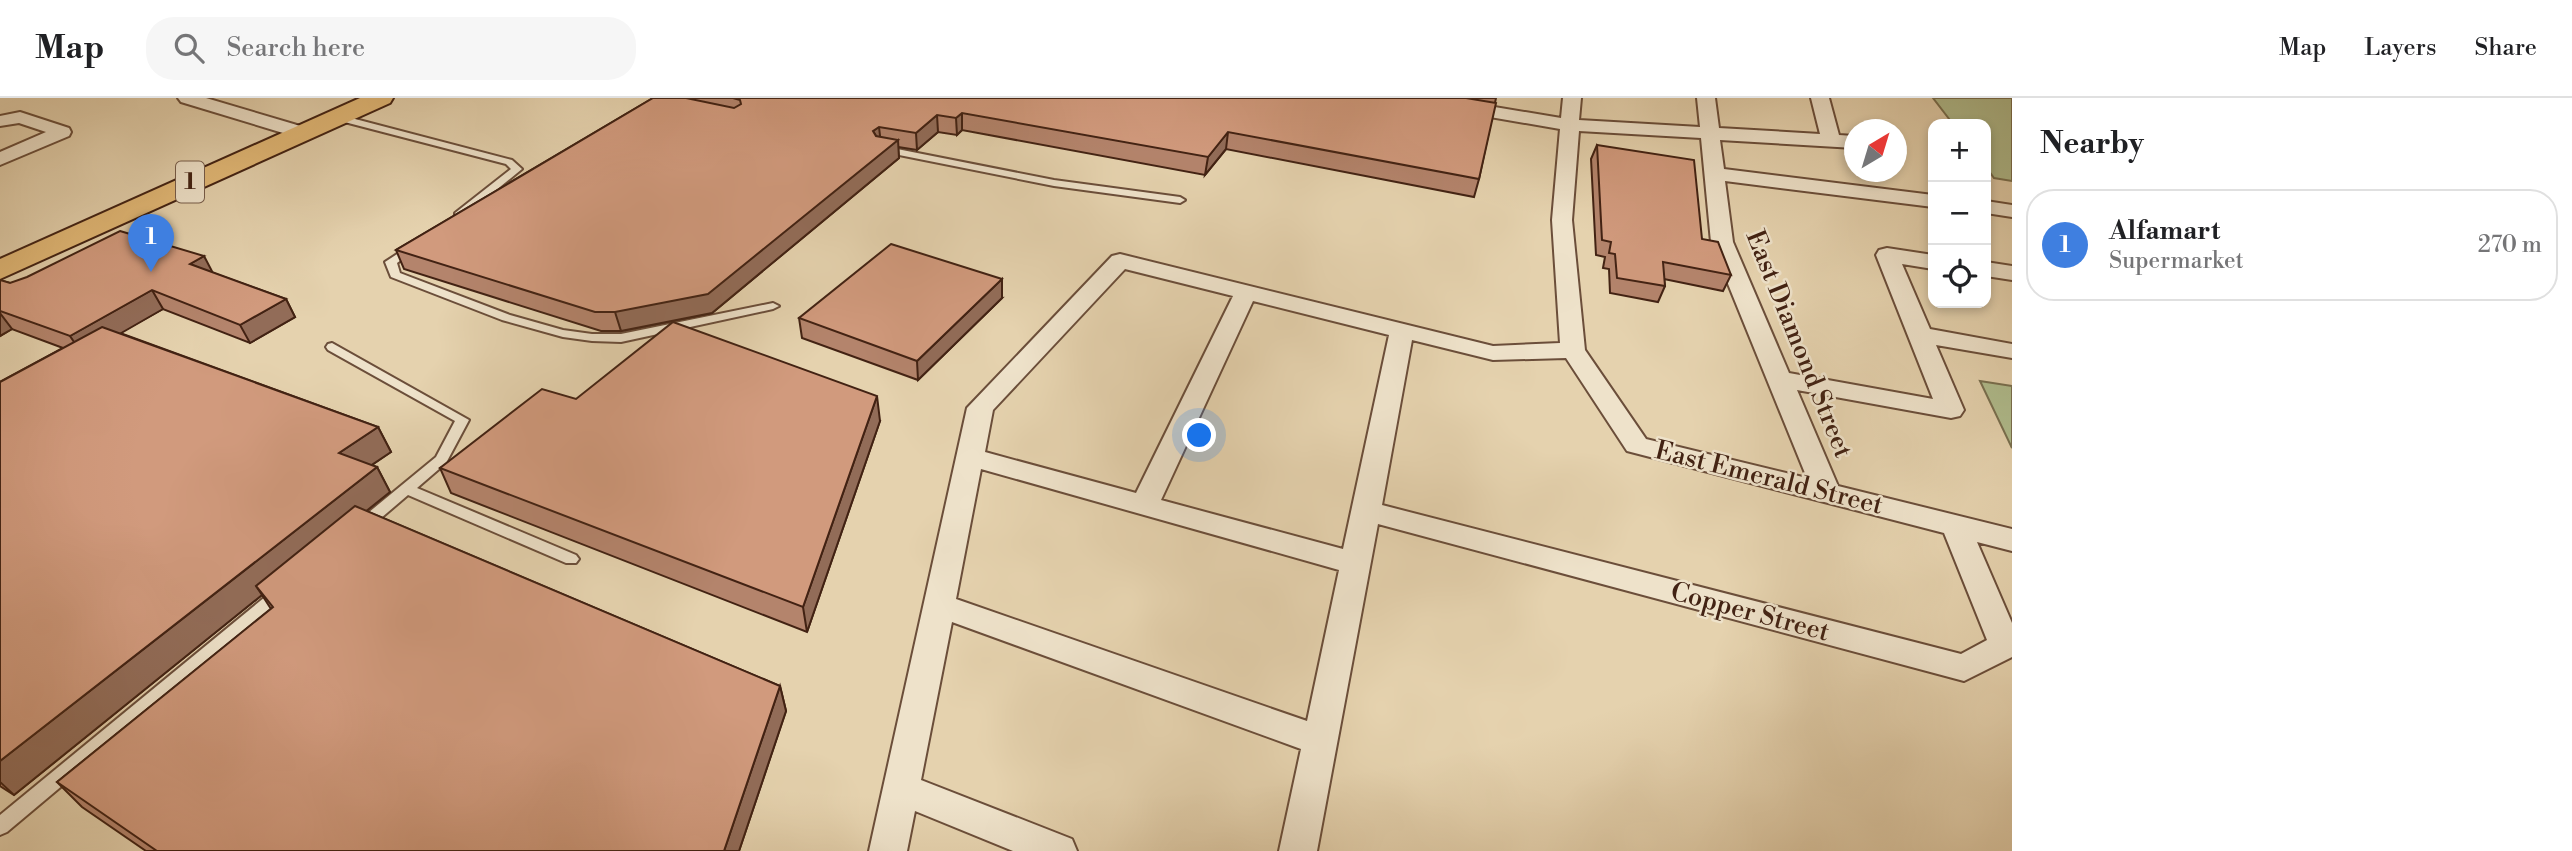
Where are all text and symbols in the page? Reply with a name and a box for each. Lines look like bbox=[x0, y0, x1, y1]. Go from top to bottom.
search box bbox=[146, 17, 636, 80]
text: Map bbox=[35, 28, 104, 69]
icon: search bbox=[170, 29, 208, 67]
text: Search here bbox=[226, 32, 365, 64]
text: Map bbox=[2279, 33, 2326, 63]
text: Layers bbox=[2364, 33, 2436, 63]
text: Share bbox=[2474, 33, 2537, 63]
north arrow bbox=[1844, 119, 1907, 182]
map controls bbox=[1928, 119, 1991, 308]
button: + bbox=[1928, 119, 1991, 182]
text: Nearby bbox=[2040, 125, 2144, 163]
road number: 1 bbox=[176, 162, 204, 202]
button: − bbox=[1928, 182, 1991, 245]
pin: 1 bbox=[128, 214, 174, 272]
text: Alfamart bbox=[2109, 215, 2220, 247]
street label: East Diamond Street bbox=[1739, 225, 1859, 463]
text: 1 bbox=[2059, 231, 2071, 259]
text: 270 m bbox=[2478, 231, 2542, 259]
button: locate bbox=[1928, 245, 1991, 308]
text: Supermarket bbox=[2109, 247, 2244, 275]
your location bbox=[1182, 418, 1216, 452]
street label: East Emerald Street bbox=[1652, 434, 1886, 522]
street label: Copper Street bbox=[1667, 575, 1833, 649]

